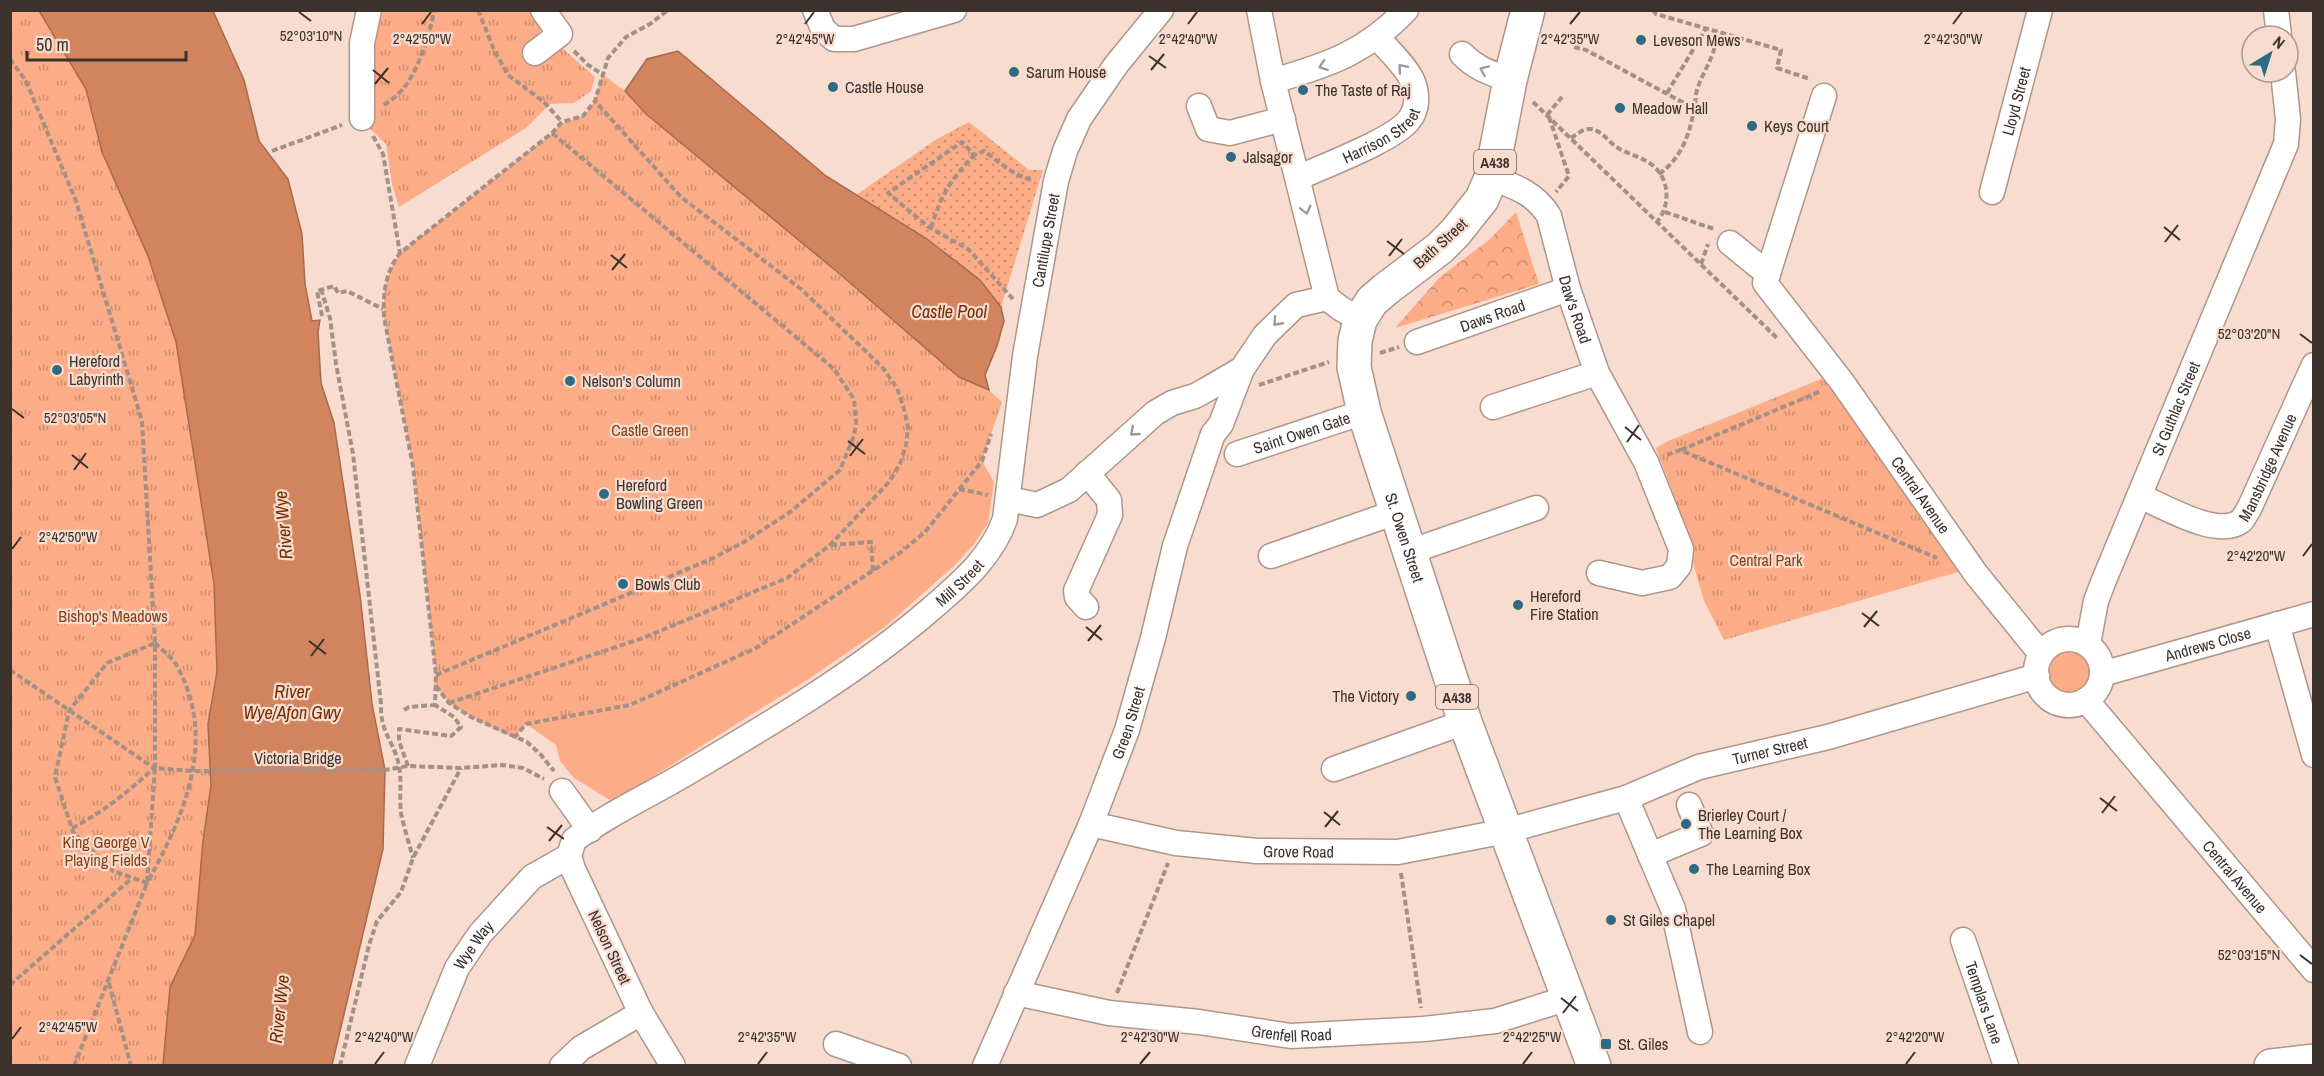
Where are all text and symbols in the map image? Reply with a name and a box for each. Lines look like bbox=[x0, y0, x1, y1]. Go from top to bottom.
scale bar bbox=[27, 24, 186, 62]
north arrow bbox=[2240, 24, 2300, 84]
text: 52°03'10"N bbox=[280, 25, 342, 46]
text: 2°42'50"W bbox=[393, 28, 452, 49]
text: 2°42'45"W bbox=[776, 28, 835, 49]
text: 2°42'40"W bbox=[1159, 28, 1218, 49]
text: 2°42'35"W bbox=[1541, 28, 1600, 49]
text: 2°42'30"W bbox=[1924, 28, 1983, 49]
place label: Leveson Mews bbox=[1653, 29, 1741, 51]
text: N bbox=[2269, 31, 2290, 54]
text: 50 m bbox=[36, 32, 69, 57]
marker: Leveson Mews bbox=[1634, 33, 1648, 47]
one-way arrow bbox=[1318, 58, 1329, 71]
place label: Sarum House bbox=[1026, 61, 1106, 83]
one-way arrow bbox=[1399, 63, 1410, 74]
street label: Lloyd Street bbox=[1996, 64, 2036, 138]
marker: Sarum House bbox=[1007, 65, 1021, 79]
one-way arrow bbox=[1480, 65, 1491, 77]
place label: Castle House bbox=[845, 76, 924, 98]
place label: The Taste of Raj bbox=[1315, 79, 1411, 101]
marker: Castle House bbox=[826, 80, 840, 94]
marker: The Taste of Raj bbox=[1296, 83, 1310, 97]
place label: Meadow Hall bbox=[1632, 97, 1708, 119]
marker: Meadow Hall bbox=[1613, 101, 1627, 115]
street label: Harrison Street bbox=[1339, 105, 1425, 168]
place label: Keys Court bbox=[1764, 115, 1829, 137]
marker: Keys Court bbox=[1745, 119, 1759, 133]
place label: Jalsagor bbox=[1243, 146, 1293, 168]
marker: Jalsagor bbox=[1224, 150, 1238, 164]
road number: A438 bbox=[1474, 150, 1516, 174]
street label: Cantilupe Street bbox=[1026, 191, 1065, 289]
one-way arrow bbox=[1298, 205, 1311, 215]
street label: Bath Street bbox=[1408, 213, 1472, 273]
street label: Daw's Road bbox=[1554, 273, 1597, 346]
street label: Daws Road bbox=[1457, 294, 1528, 337]
water label: Castle Pool bbox=[911, 299, 987, 324]
one-way arrow bbox=[1273, 315, 1284, 326]
text: 52°03'20"N bbox=[2218, 323, 2280, 344]
place label: Hereford Labyrinth bbox=[69, 350, 124, 390]
street label: St Guthlac Street bbox=[2146, 358, 2205, 459]
marker: Hereford Labyrinth bbox=[50, 363, 64, 377]
place label: Nelson's Column bbox=[582, 370, 681, 392]
marker: Nelson's Column bbox=[563, 374, 577, 388]
street label: Saint Owen Gate bbox=[1250, 406, 1353, 459]
text: 52°03'05"N bbox=[44, 407, 106, 428]
street label: Mansbridge Avenue bbox=[2233, 410, 2302, 525]
park label: Castle Green bbox=[611, 419, 689, 441]
one-way arrow bbox=[1130, 425, 1141, 436]
street label: Central Avenue bbox=[1886, 452, 1955, 538]
place label: Hereford Bowling Green bbox=[616, 474, 703, 514]
marker: Hereford Bowling Green bbox=[597, 487, 611, 501]
water label: River Wye bbox=[268, 490, 298, 560]
street label: St. Owen Street bbox=[1380, 490, 1430, 585]
text: 2°42'50"W bbox=[39, 526, 98, 547]
text: 2°42'20"W bbox=[2227, 545, 2286, 566]
park label: Central Park bbox=[1730, 549, 1803, 571]
street label: Mill Street bbox=[931, 554, 989, 611]
place label: Bowls Club bbox=[635, 573, 701, 595]
marker: Bowls Club bbox=[616, 577, 630, 591]
place label: Hereford Fire Station bbox=[1530, 585, 1599, 625]
marker: Hereford Fire Station bbox=[1511, 598, 1525, 612]
park label: Bishop's Meadows bbox=[58, 605, 168, 627]
street label: Andrews Close bbox=[2161, 621, 2253, 667]
water label: River Wye/Afon Gwy bbox=[243, 679, 342, 725]
street label: Green Street bbox=[1106, 684, 1150, 762]
place label: The Victory bbox=[1332, 685, 1399, 707]
road number: A438 bbox=[1436, 685, 1478, 709]
marker: The Victory bbox=[1404, 689, 1418, 703]
street label: Turner Street bbox=[1730, 731, 1810, 770]
street label: Victoria Bridge bbox=[254, 747, 342, 769]
place label: Brierley Court / The Learning Box bbox=[1698, 804, 1803, 844]
marker: Brierley Court / The Learning Box bbox=[1679, 817, 1693, 831]
park label: King George V Playing Fields bbox=[63, 831, 150, 871]
street label: Central Avenue bbox=[2198, 835, 2272, 918]
street label: Grove Road bbox=[1263, 840, 1334, 863]
place label: The Learning Box bbox=[1706, 858, 1811, 880]
marker: The Learning Box bbox=[1687, 862, 1701, 876]
street label: Nelson Street bbox=[583, 906, 637, 988]
place label: St Giles Chapel bbox=[1623, 909, 1715, 931]
marker: St Giles Chapel bbox=[1604, 913, 1618, 927]
street label: Wye Way bbox=[448, 915, 498, 974]
text: 52°03'15"N bbox=[2218, 944, 2280, 965]
street label: Templars Lane bbox=[1960, 958, 2009, 1047]
water label: River Wye bbox=[263, 974, 295, 1044]
text: 2°42'45"W bbox=[39, 1016, 98, 1037]
street label: Grenfell Road bbox=[1250, 1019, 1332, 1047]
text: 2°42'40"W bbox=[355, 1026, 414, 1047]
text: 2°42'35"W bbox=[738, 1026, 797, 1047]
text: 2°42'30"W bbox=[1121, 1026, 1180, 1047]
text: 2°42'25"W bbox=[1503, 1026, 1562, 1047]
text: 2°42'20"W bbox=[1886, 1026, 1945, 1047]
place label: St. Giles bbox=[1618, 1033, 1668, 1055]
marker: St. Giles bbox=[1599, 1037, 1613, 1051]

